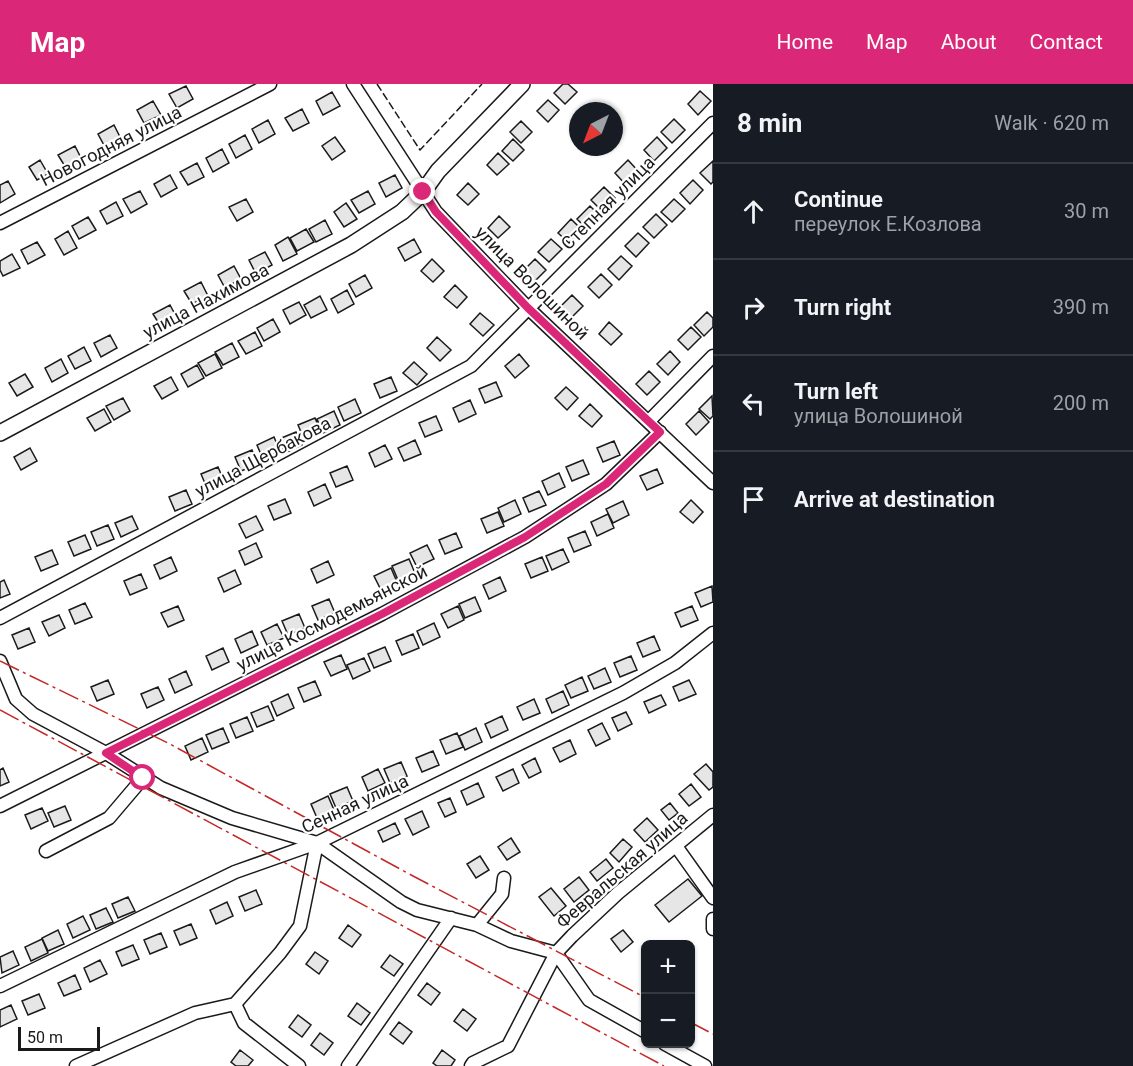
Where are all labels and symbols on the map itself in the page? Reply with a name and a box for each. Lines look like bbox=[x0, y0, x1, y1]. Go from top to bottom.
street label: Новогодняя улица bbox=[37, 101, 185, 190]
north arrow bbox=[569, 102, 623, 156]
street label: Степная улица bbox=[557, 152, 659, 254]
route end bbox=[409, 178, 435, 204]
street label: улица Волошиной bbox=[471, 222, 593, 344]
street label: улица Нахимова bbox=[139, 259, 272, 343]
street label: улица Щербакова bbox=[191, 412, 334, 501]
street label: улица Космодемьянской bbox=[233, 560, 431, 675]
route start bbox=[129, 764, 155, 790]
street label: Сенная улица bbox=[298, 770, 412, 837]
street label: Февральская улица bbox=[552, 807, 691, 932]
scale bar bbox=[18, 1024, 100, 1052]

